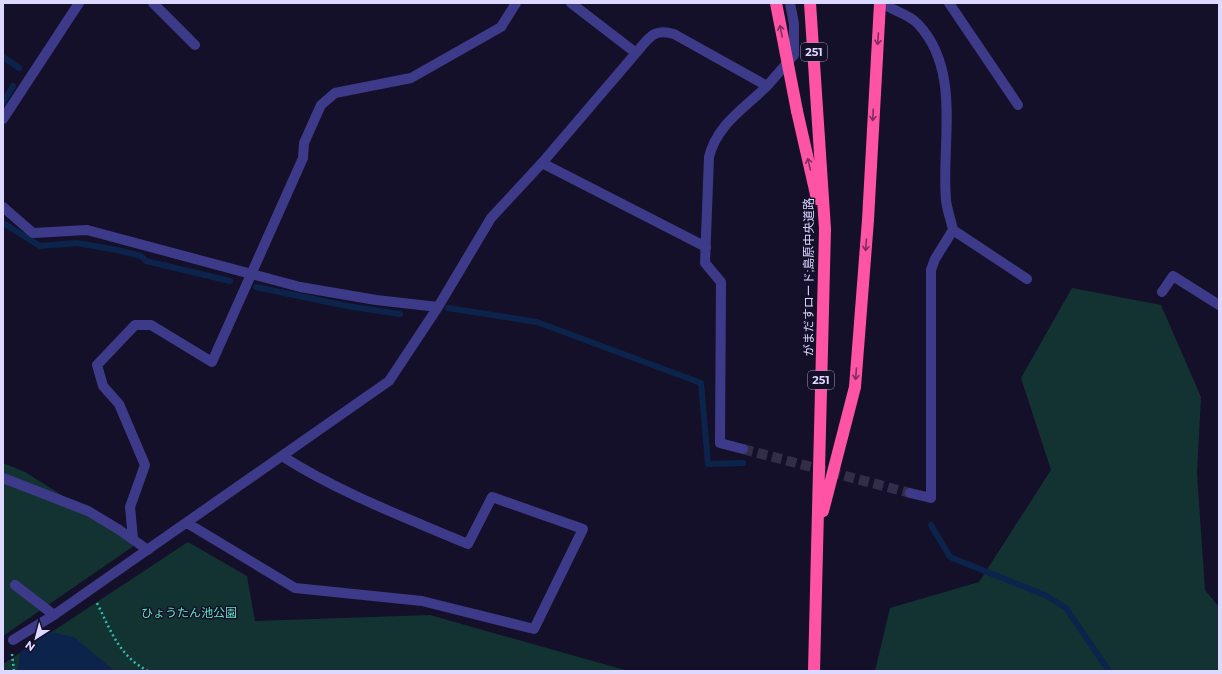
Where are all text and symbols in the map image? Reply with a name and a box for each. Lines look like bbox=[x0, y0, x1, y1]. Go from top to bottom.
one-way arrow bbox=[777, 25, 785, 38]
one-way arrow bbox=[874, 32, 881, 45]
road number: 251 bbox=[801, 43, 827, 61]
one-way arrow bbox=[870, 108, 877, 121]
one-way arrow bbox=[805, 158, 813, 171]
street label: がまだすロード;島原中央道路 bbox=[801, 198, 816, 356]
one-way arrow bbox=[862, 238, 869, 251]
one-way arrow bbox=[853, 367, 860, 380]
road number: 251 bbox=[808, 371, 834, 389]
park label: ひょうたん池公園 bbox=[141, 605, 237, 620]
north arrow bbox=[16, 618, 56, 658]
text: N bbox=[22, 638, 38, 654]

